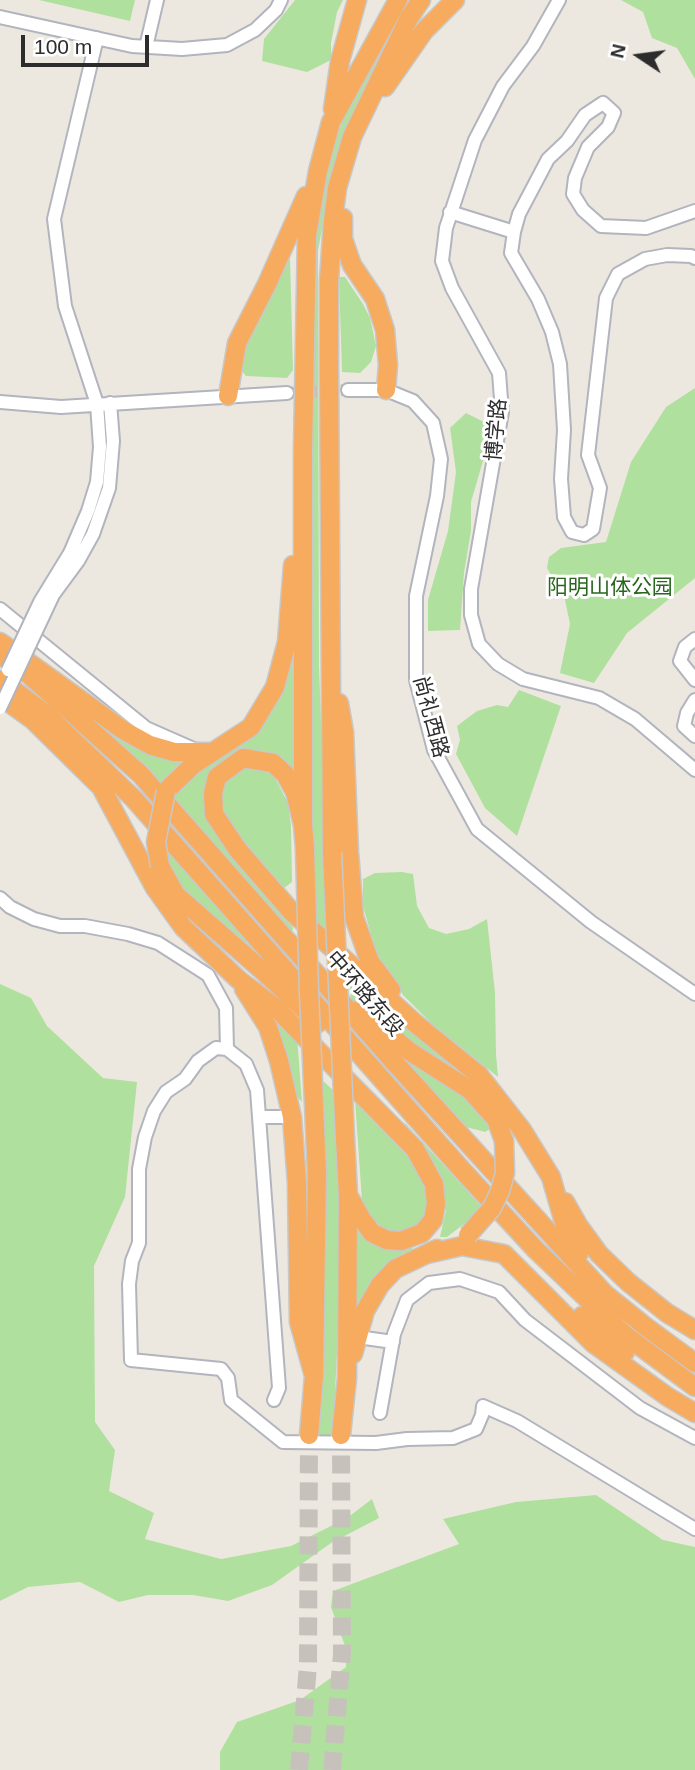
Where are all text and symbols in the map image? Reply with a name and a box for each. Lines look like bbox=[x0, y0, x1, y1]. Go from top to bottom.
scale bar bbox=[24, 21, 152, 65]
north arrow bbox=[604, 21, 674, 91]
text: 100 m bbox=[34, 35, 92, 58]
text: N bbox=[606, 42, 630, 60]
street label: 博学路 bbox=[482, 398, 512, 462]
park label: 阳明山体公园 bbox=[547, 575, 673, 601]
street label: 尚礼西路 bbox=[407, 673, 453, 761]
street label: 中环路东段 bbox=[320, 946, 408, 1042]

